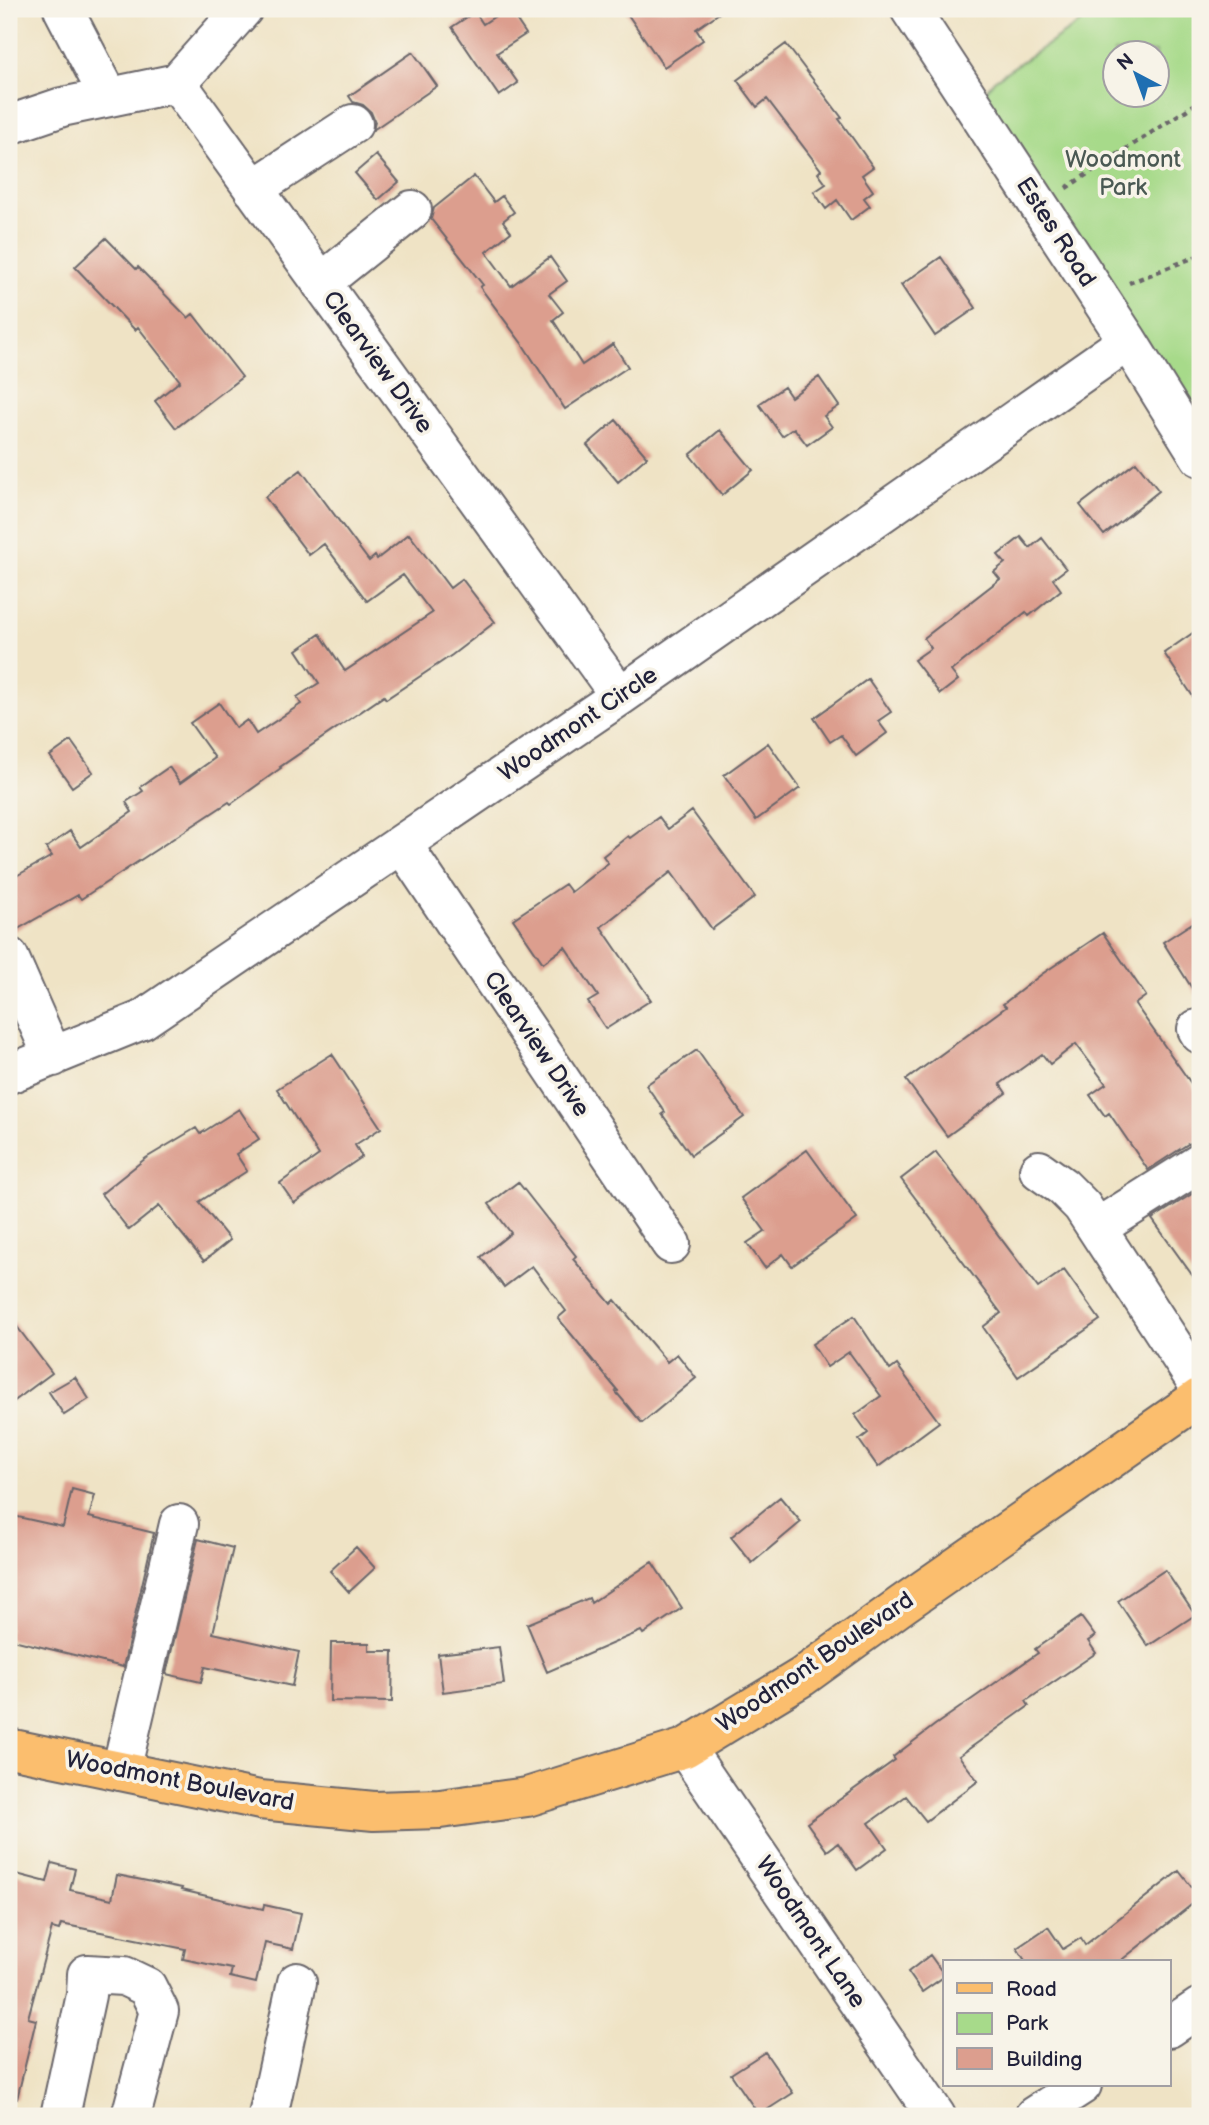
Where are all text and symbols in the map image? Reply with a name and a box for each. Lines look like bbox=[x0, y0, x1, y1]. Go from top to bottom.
north arrow bbox=[1100, 38, 1170, 108]
text: N bbox=[1113, 49, 1139, 76]
park label: Woodmont Park bbox=[1065, 145, 1182, 202]
street label: Estes Road bbox=[1010, 172, 1102, 292]
street label: Clearview Drive bbox=[317, 285, 439, 439]
street label: Woodmont Circle bbox=[493, 660, 663, 788]
street label: Clearview Drive bbox=[478, 966, 596, 1122]
street label: Woodmont Boulevard bbox=[711, 1585, 919, 1739]
street label: Woodmont Boulevard bbox=[64, 1745, 296, 1817]
street label: Woodmont Lane bbox=[750, 1851, 872, 2013]
legend bbox=[943, 1960, 1170, 2086]
text: Road bbox=[1006, 1977, 1057, 2002]
text: Park bbox=[1006, 2011, 1049, 2036]
text: Building bbox=[1006, 2047, 1082, 2072]

